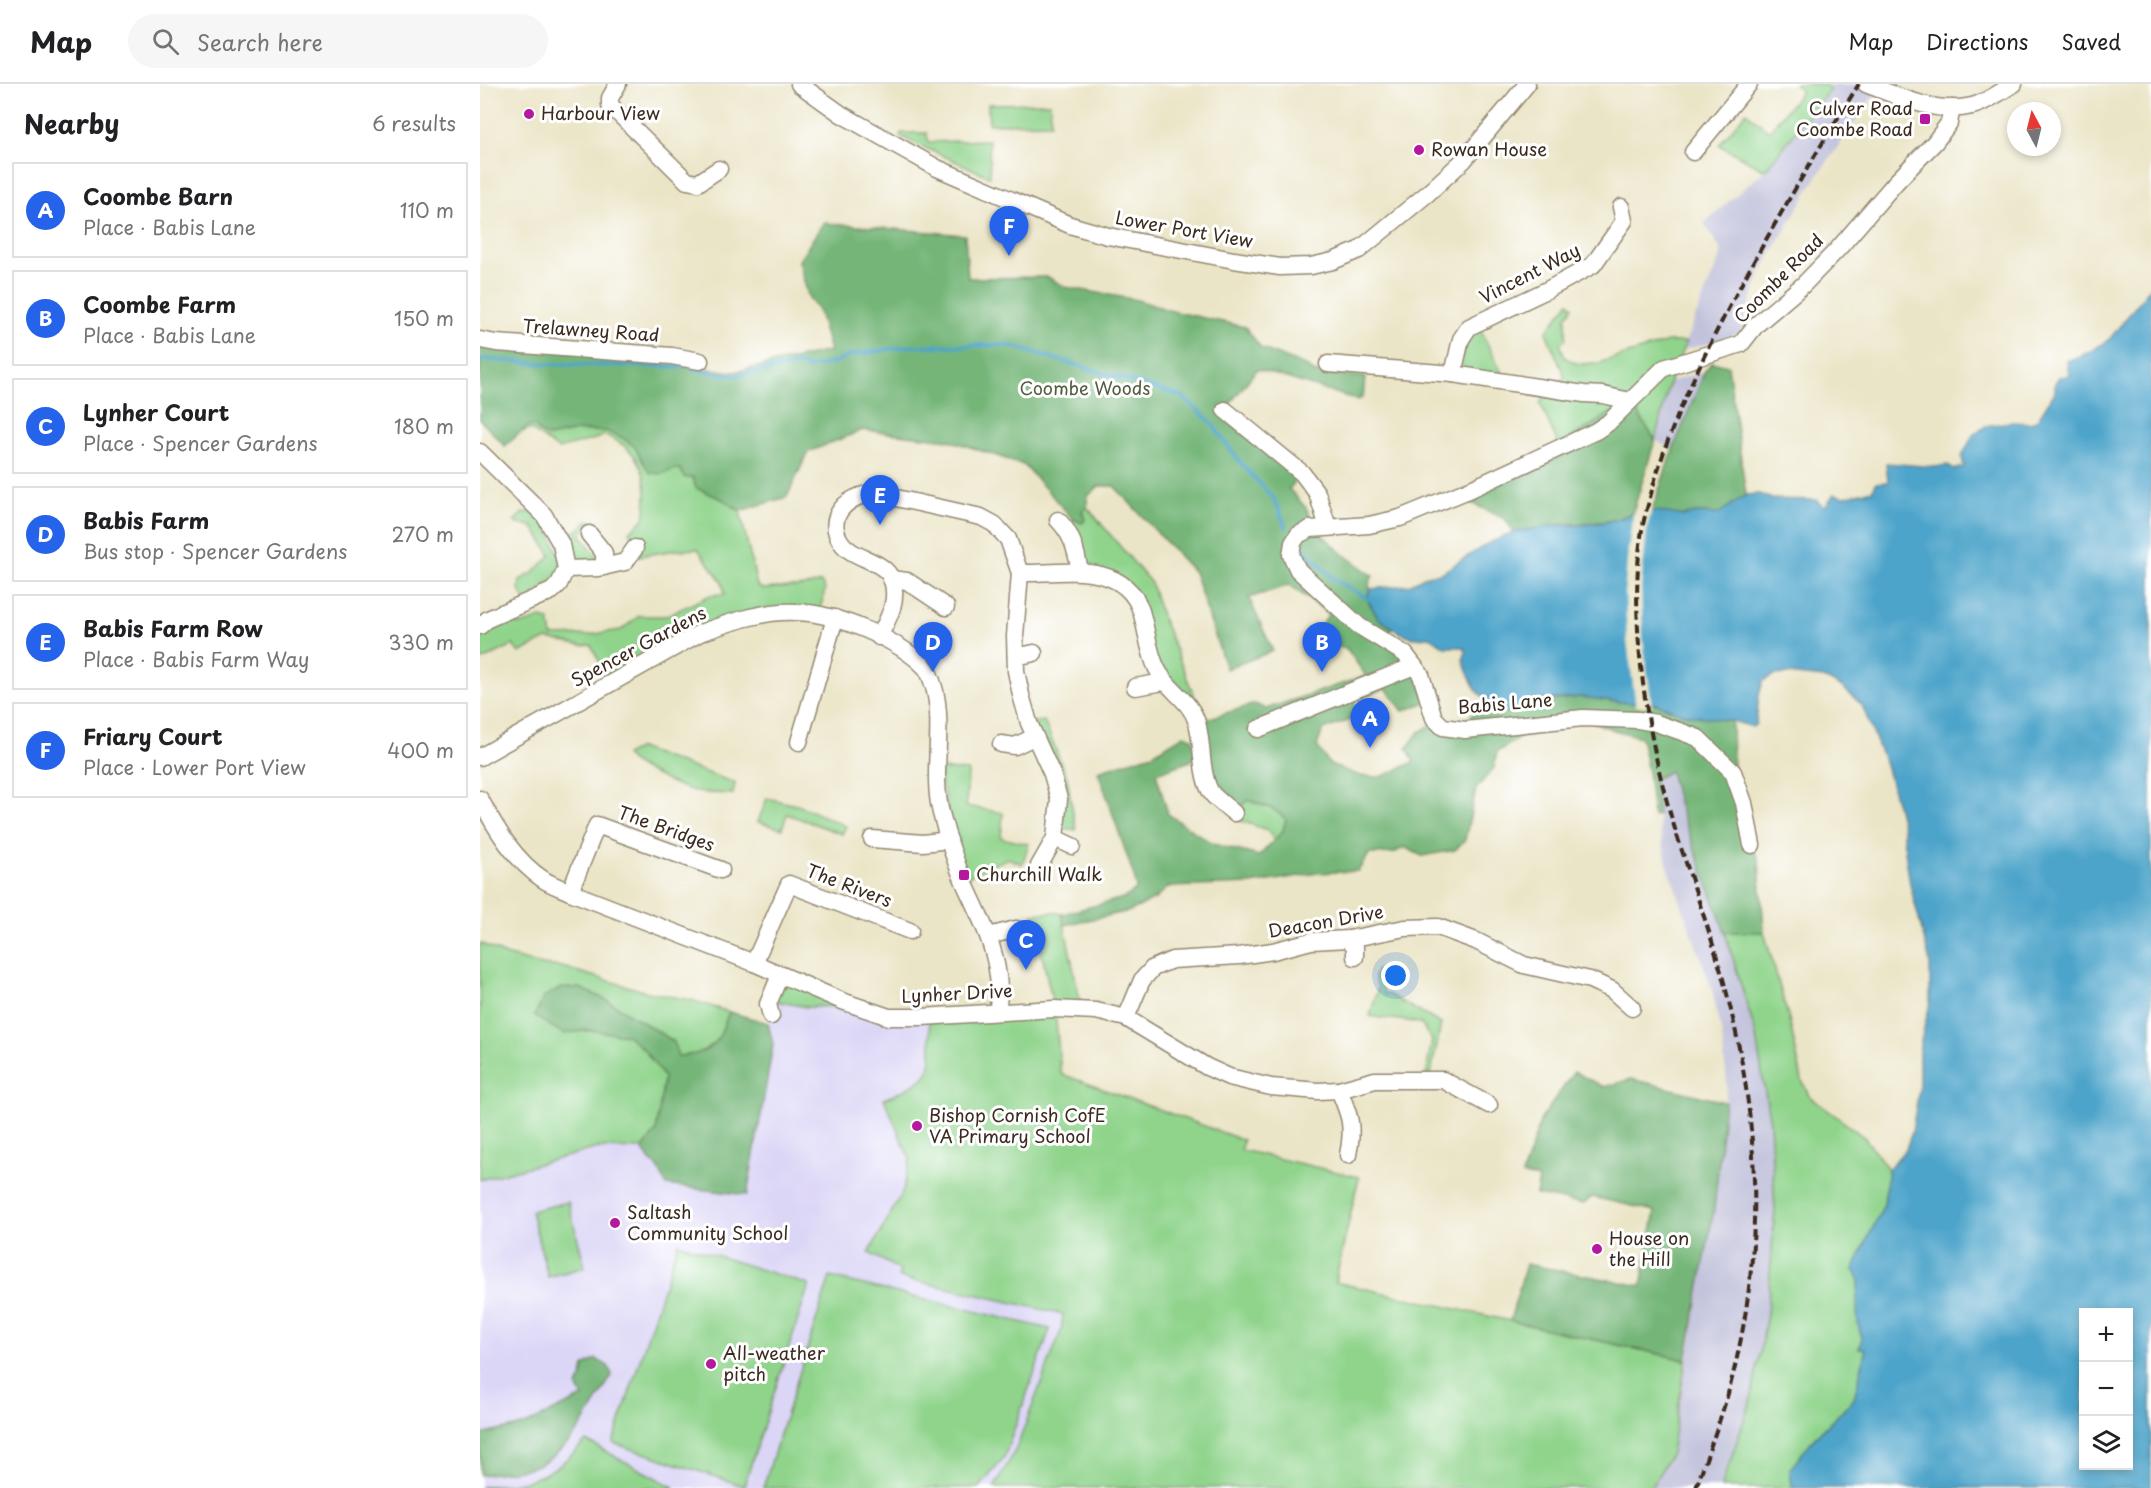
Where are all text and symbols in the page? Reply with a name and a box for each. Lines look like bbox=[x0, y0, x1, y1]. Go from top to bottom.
search box bbox=[128, 14, 548, 68]
text: Map bbox=[30, 20, 92, 63]
icon: search bbox=[149, 25, 182, 58]
text: Search here bbox=[197, 25, 323, 58]
text: Map bbox=[1848, 25, 1893, 57]
text: Directions bbox=[1926, 25, 2028, 57]
text: Saved bbox=[2061, 25, 2121, 57]
place label: Culver Road Coombe Road bbox=[1796, 94, 1913, 142]
place label: Harbour View bbox=[541, 99, 660, 126]
north arrow bbox=[2007, 102, 2061, 156]
text: Nearby bbox=[24, 104, 119, 143]
marker: Harbour View bbox=[522, 107, 536, 121]
text: 6 results bbox=[372, 108, 456, 138]
marker: Culver Road Coombe Road bbox=[1918, 112, 1932, 126]
place label: Rowan House bbox=[1431, 135, 1547, 162]
marker: Rowan House bbox=[1412, 143, 1426, 157]
text: Coombe Barn bbox=[83, 179, 233, 212]
text: A bbox=[38, 195, 53, 225]
text: 110 m bbox=[400, 195, 454, 225]
street label: Lower Port View bbox=[1113, 203, 1255, 254]
pin: F bbox=[990, 206, 1028, 256]
text: Place · Babis Lane bbox=[83, 212, 256, 242]
street label: Coombe Road bbox=[1727, 227, 1829, 329]
street label: Vincent Way bbox=[1474, 236, 1584, 310]
text: Coombe Farm bbox=[83, 287, 236, 320]
text: B bbox=[39, 303, 52, 333]
text: 150 m bbox=[394, 303, 454, 333]
street label: Trelawney Road bbox=[522, 311, 660, 348]
text: Place · Babis Lane bbox=[83, 320, 256, 350]
park label: Coombe Woods bbox=[1019, 374, 1151, 401]
text: Lynher Court bbox=[83, 395, 229, 428]
text: C bbox=[38, 411, 53, 441]
text: 180 m bbox=[394, 411, 454, 441]
text: Place · Spencer Gardens bbox=[83, 428, 318, 458]
pin: E bbox=[860, 476, 900, 525]
text: Babis Farm bbox=[83, 503, 209, 536]
text: D bbox=[38, 519, 53, 549]
text: 270 m bbox=[391, 519, 454, 549]
text: Bus stop · Spencer Gardens bbox=[83, 536, 347, 566]
street label: Spencer Gardens bbox=[566, 599, 711, 693]
text: Babis Farm Row bbox=[83, 611, 263, 644]
pin: D bbox=[914, 622, 952, 672]
pin: B bbox=[1302, 622, 1342, 672]
text: E bbox=[39, 627, 52, 657]
text: 330 m bbox=[388, 627, 454, 657]
text: Place · Babis Farm Way bbox=[83, 644, 310, 674]
street label: Babis Lane bbox=[1457, 685, 1553, 720]
pin: A bbox=[1350, 698, 1390, 748]
text: Friary Court bbox=[83, 719, 223, 752]
text: F bbox=[40, 735, 51, 765]
text: 400 m bbox=[387, 735, 454, 765]
text: Place · Lower Port View bbox=[83, 752, 306, 782]
street label: The Bridges bbox=[614, 798, 719, 858]
street label: The Rivers bbox=[803, 856, 896, 913]
place label: Churchill Walk bbox=[976, 860, 1102, 887]
marker: Churchill Walk bbox=[957, 868, 971, 882]
street label: Deacon Drive bbox=[1266, 897, 1385, 944]
pin: C bbox=[1006, 920, 1046, 970]
your location bbox=[1381, 961, 1410, 990]
street label: Lynher Drive bbox=[901, 976, 1013, 1009]
place label: Bishop Cornish CofE VA Primary School bbox=[929, 1101, 1106, 1149]
marker: Bishop Cornish CofE VA Primary School bbox=[910, 1119, 924, 1133]
place label: Saltash Community School bbox=[627, 1198, 788, 1246]
marker: Saltash Community School bbox=[608, 1216, 622, 1230]
place label: House on the Hill bbox=[1609, 1224, 1689, 1272]
marker: House on the Hill bbox=[1590, 1242, 1604, 1256]
map controls bbox=[2079, 1308, 2133, 1470]
button: + bbox=[2079, 1308, 2133, 1362]
place label: All-weather pitch bbox=[723, 1339, 826, 1387]
marker: All-weather pitch bbox=[704, 1357, 718, 1371]
button: − bbox=[2079, 1362, 2133, 1416]
button: layers bbox=[2079, 1416, 2133, 1470]

